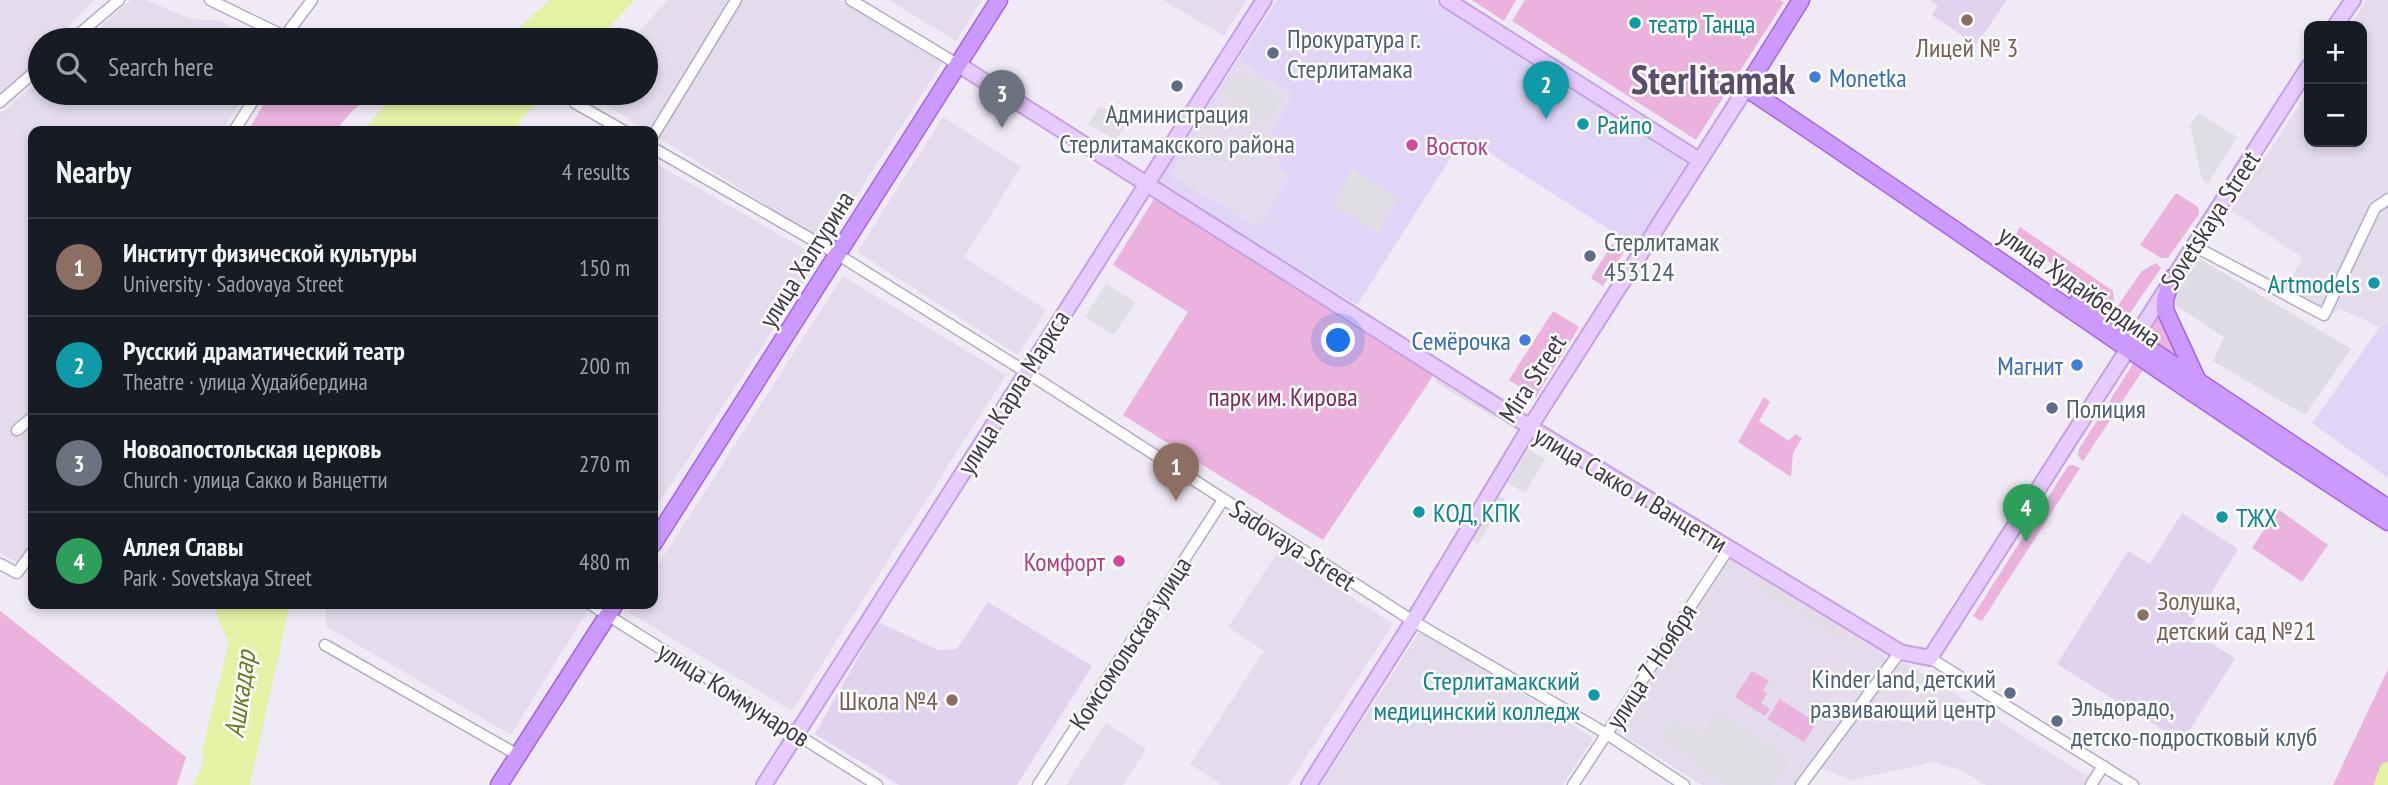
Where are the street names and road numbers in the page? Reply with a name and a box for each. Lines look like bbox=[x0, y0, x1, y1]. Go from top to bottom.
street label: Sovetskaya Street bbox=[2153, 144, 2267, 296]
street label: улица Халтурина bbox=[751, 185, 861, 333]
street label: улица Худайбердина bbox=[1992, 218, 2168, 354]
street label: улица Карла Маркса bbox=[949, 304, 1077, 480]
street label: Mira Street bbox=[1491, 327, 1573, 429]
street label: улица Сакко и Ванцетти bbox=[1528, 418, 1734, 560]
street label: Sadovaya Street bbox=[1224, 492, 1362, 598]
street label: Комсомольская улица bbox=[1062, 550, 1198, 736]
street label: улица 7 Ноября bbox=[1598, 597, 1704, 735]
street label: улица Коммунаров bbox=[652, 634, 816, 754]

